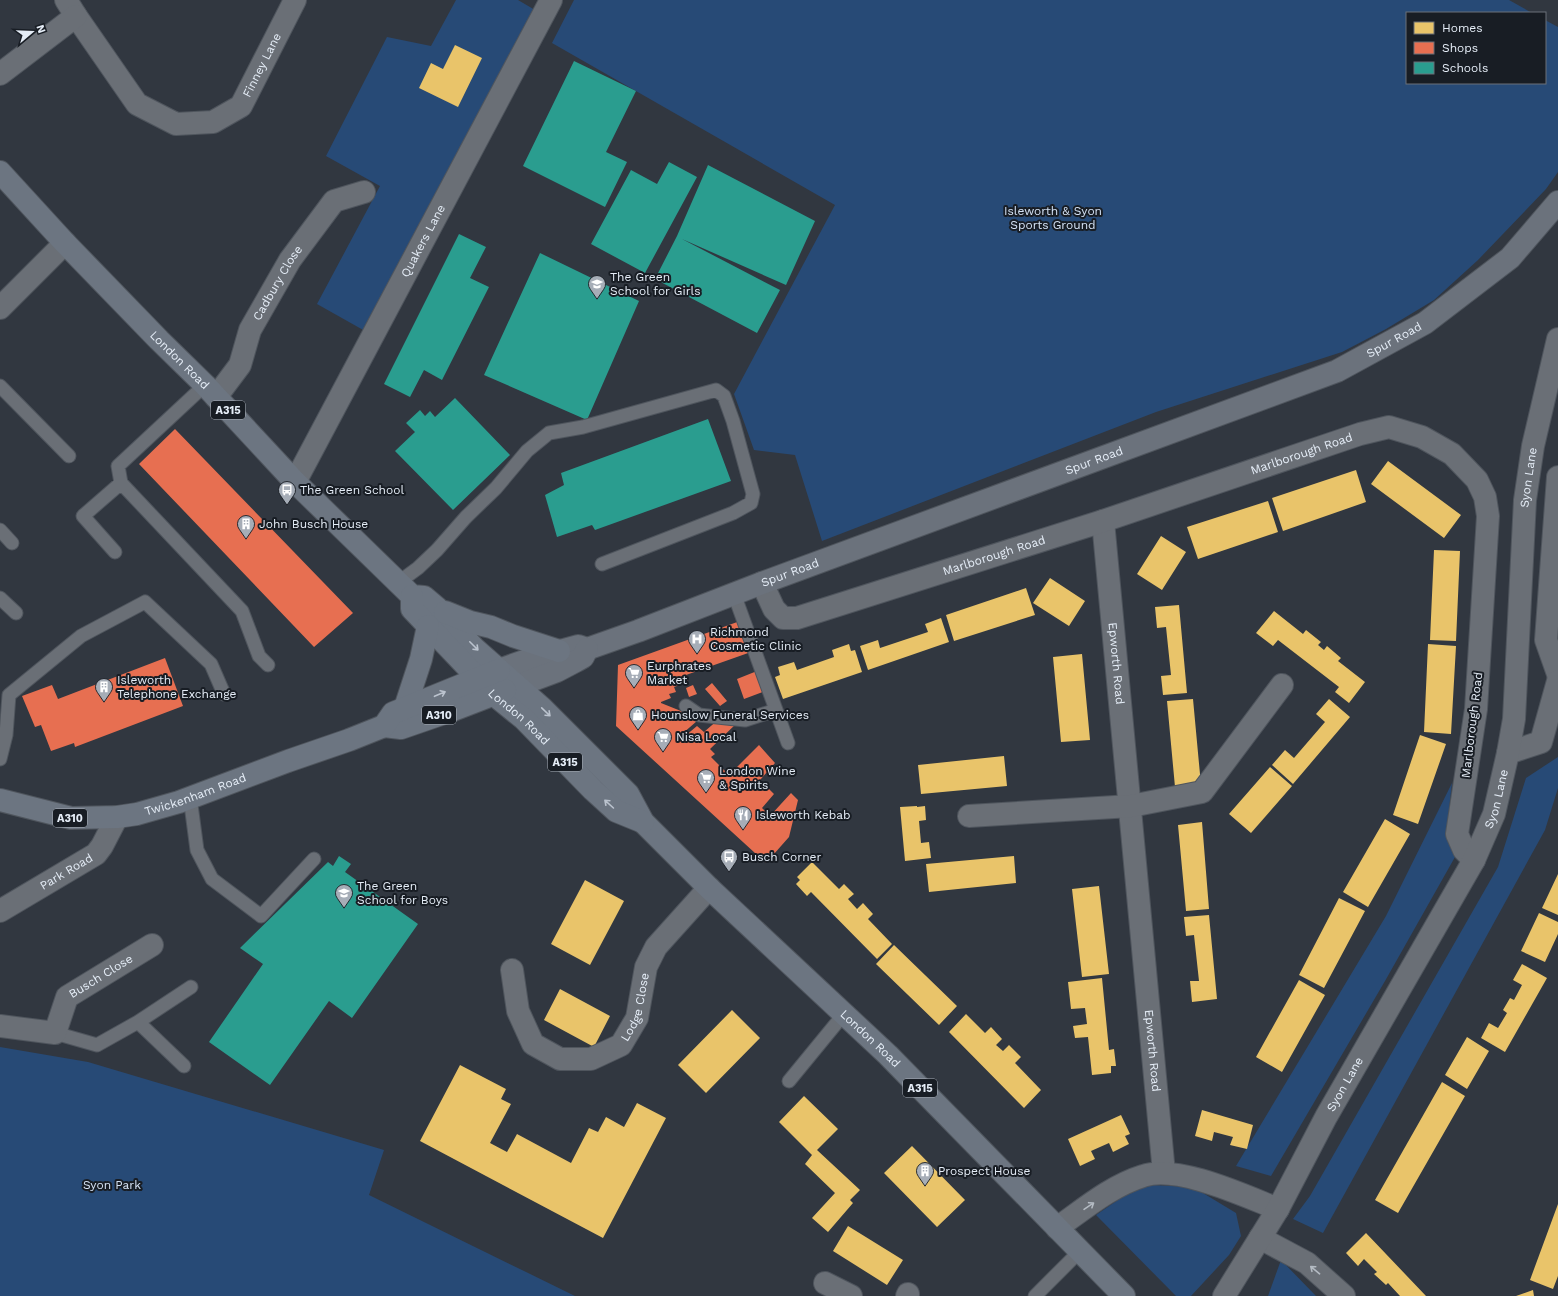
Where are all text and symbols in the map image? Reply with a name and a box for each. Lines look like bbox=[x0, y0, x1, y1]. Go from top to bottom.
north arrow bbox=[12, 12, 52, 52]
legend bbox=[1406, 12, 1546, 84]
text: Homes bbox=[1442, 21, 1483, 35]
text: N bbox=[34, 23, 48, 35]
street label: Finney Lane bbox=[240, 30, 284, 100]
text: Shops bbox=[1442, 41, 1478, 55]
text: Schools bbox=[1442, 61, 1488, 75]
street label: Quakers Lane bbox=[398, 202, 448, 280]
park label: Isleworth & Syon Sports Ground bbox=[1004, 204, 1102, 232]
street label: Cadbury Close bbox=[250, 243, 305, 323]
place label: The Green School for Girls bbox=[610, 270, 701, 298]
school or university icon: The Green School for Girls bbox=[587, 274, 607, 299]
street label: Spur Road bbox=[1364, 319, 1424, 361]
street label: London Road bbox=[147, 328, 212, 392]
road number: A315 bbox=[211, 401, 245, 419]
street label: Marlborough Road bbox=[1249, 430, 1354, 478]
street label: Spur Road bbox=[1063, 444, 1125, 478]
street label: Syon Lane bbox=[1518, 446, 1540, 508]
bus stop icon: The Green School bbox=[277, 480, 297, 505]
place label: The Green School bbox=[300, 483, 404, 497]
building icon: John Busch House bbox=[236, 514, 256, 539]
place label: John Busch House bbox=[259, 517, 368, 531]
street label: Marlborough Road bbox=[941, 533, 1047, 578]
street label: Spur Road bbox=[759, 556, 821, 590]
street label: Epworth Road bbox=[1106, 622, 1127, 705]
place label: Richmond Cosmetic Clinic bbox=[710, 625, 802, 653]
hospital icon: Richmond Cosmetic Clinic bbox=[687, 629, 707, 654]
one-way arrow bbox=[469, 641, 479, 651]
place label: Eurphrates Market bbox=[647, 659, 711, 687]
supermarket icon: Eurphrates Market bbox=[624, 663, 644, 688]
street label: Marlborough Road bbox=[1459, 671, 1485, 779]
place label: Isleworth Telephone Exchange bbox=[117, 673, 237, 701]
building icon: Isleworth Telephone Exchange bbox=[94, 677, 114, 702]
street label: London Road bbox=[485, 686, 552, 748]
one-way arrow bbox=[434, 689, 446, 697]
shop icon: Hounslow Funeral Services bbox=[628, 705, 648, 730]
road number: A310 bbox=[422, 706, 456, 724]
one-way arrow bbox=[541, 707, 551, 717]
place label: Hounslow Funeral Services bbox=[651, 708, 809, 722]
supermarket icon: Nisa Local bbox=[653, 727, 673, 752]
place label: Nisa Local bbox=[676, 730, 737, 744]
road number: A315 bbox=[548, 753, 582, 771]
place label: London Wine & Spirits bbox=[719, 764, 796, 792]
supermarket icon: London Wine & Spirits bbox=[696, 768, 716, 793]
street label: Syon Lane bbox=[1482, 768, 1511, 831]
street label: Twickenham Road bbox=[143, 770, 248, 818]
one-way arrow bbox=[604, 800, 614, 809]
restaurant icon: Isleworth Kebab bbox=[733, 805, 753, 830]
place label: Isleworth Kebab bbox=[756, 808, 850, 822]
road number: A310 bbox=[53, 809, 87, 827]
bus stop icon: Busch Corner bbox=[719, 847, 739, 872]
place label: Busch Corner bbox=[742, 850, 821, 864]
street label: Park Road bbox=[37, 851, 95, 893]
place label: The Green School for Boys bbox=[357, 879, 448, 907]
school or university icon: The Green School for Boys bbox=[334, 883, 354, 908]
street label: Busch Close bbox=[66, 951, 135, 1001]
street label: Lodge Close bbox=[618, 972, 652, 1044]
street label: London Road bbox=[837, 1007, 903, 1070]
street label: Epworth Road bbox=[1142, 1009, 1163, 1092]
street label: Syon Lane bbox=[1324, 1054, 1366, 1114]
road number: A315 bbox=[903, 1079, 937, 1097]
building icon: Prospect House bbox=[915, 1161, 935, 1186]
place label: Prospect House bbox=[938, 1164, 1030, 1178]
park label: Syon Park bbox=[83, 1178, 141, 1192]
one-way arrow bbox=[1083, 1202, 1094, 1210]
one-way arrow bbox=[1310, 1265, 1320, 1275]

